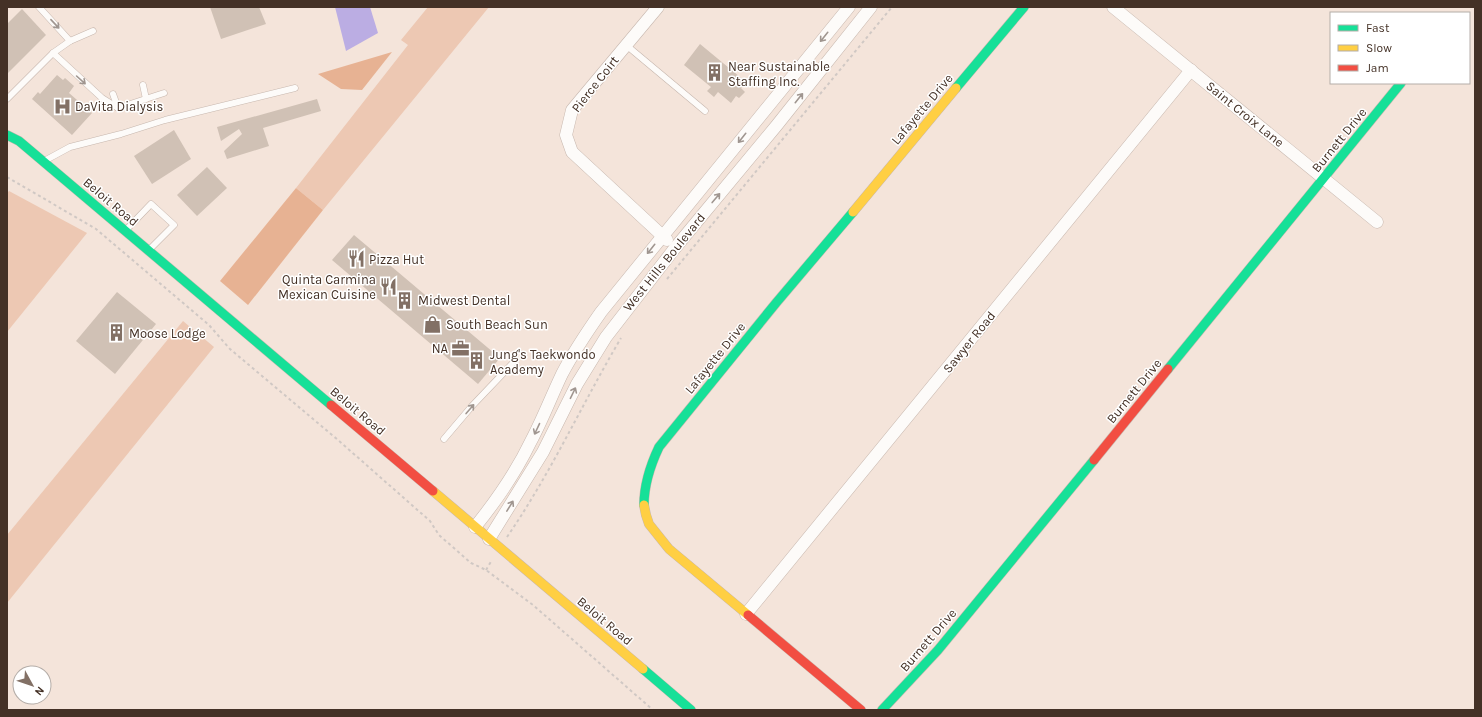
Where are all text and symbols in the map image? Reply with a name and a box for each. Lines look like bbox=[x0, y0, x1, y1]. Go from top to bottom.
legend bbox=[1330, 12, 1470, 84]
one-way arrow bbox=[50, 19, 59, 29]
text: Fast bbox=[1366, 21, 1390, 35]
one-way arrow bbox=[820, 32, 829, 43]
text: Slow bbox=[1366, 41, 1392, 55]
street label: Pierce Coirt bbox=[568, 53, 622, 115]
place label: Near Sustainable Staffing Inc. bbox=[728, 59, 830, 89]
text: Jam bbox=[1366, 61, 1389, 75]
building icon: Near Sustainable Staffing Inc. bbox=[705, 63, 725, 83]
street label: Lafayette Drive bbox=[888, 70, 956, 147]
one-way arrow bbox=[76, 75, 87, 84]
street label: Saint Croix Lane bbox=[1203, 78, 1287, 150]
one-way arrow bbox=[794, 92, 803, 103]
hospital icon: DaVita Dialysis bbox=[52, 96, 72, 116]
place label: DaVita Dialysis bbox=[75, 99, 164, 114]
street label: Burnett Drive bbox=[1309, 105, 1370, 175]
one-way arrow bbox=[737, 132, 746, 143]
street label: Beloit Road bbox=[80, 175, 142, 229]
one-way arrow bbox=[712, 193, 721, 204]
street label: West Hills Boulevard bbox=[620, 210, 708, 314]
one-way arrow bbox=[647, 244, 655, 255]
restaurant icon: Pizza Hut bbox=[346, 249, 366, 269]
place label: Pizza Hut bbox=[369, 252, 424, 267]
place label: Quinta Carmina Mexican Cuisine bbox=[278, 272, 376, 302]
restaurant icon: Quinta Carmina Mexican Cuisine bbox=[379, 276, 399, 296]
building icon: Midwest Dental bbox=[395, 290, 415, 310]
place label: Midwest Dental bbox=[418, 293, 510, 308]
street label: Sawyer Road bbox=[940, 308, 998, 376]
shop icon: South Beach Sun bbox=[423, 314, 443, 334]
place label: South Beach Sun bbox=[446, 317, 548, 332]
street label: Lafayette Drive bbox=[682, 319, 749, 397]
building icon: Moose Lodge bbox=[106, 323, 126, 343]
place label: Moose Lodge bbox=[129, 326, 206, 341]
office icon: NA bbox=[451, 338, 471, 358]
place label: NA bbox=[432, 341, 449, 356]
place label: Jung's Taekwondo Academy bbox=[490, 347, 596, 377]
building icon: Jung's Taekwondo Academy bbox=[467, 351, 487, 371]
street label: Burnett Drive bbox=[1104, 356, 1165, 426]
street label: Beloit Road bbox=[327, 384, 389, 438]
one-way arrow bbox=[570, 387, 577, 399]
one-way arrow bbox=[465, 404, 474, 414]
one-way arrow bbox=[533, 423, 540, 435]
one-way arrow bbox=[506, 501, 514, 512]
street label: Beloit Road bbox=[574, 594, 636, 648]
street label: Burnett Drive bbox=[897, 605, 960, 675]
north arrow bbox=[12, 665, 52, 705]
text: N bbox=[32, 684, 47, 698]

